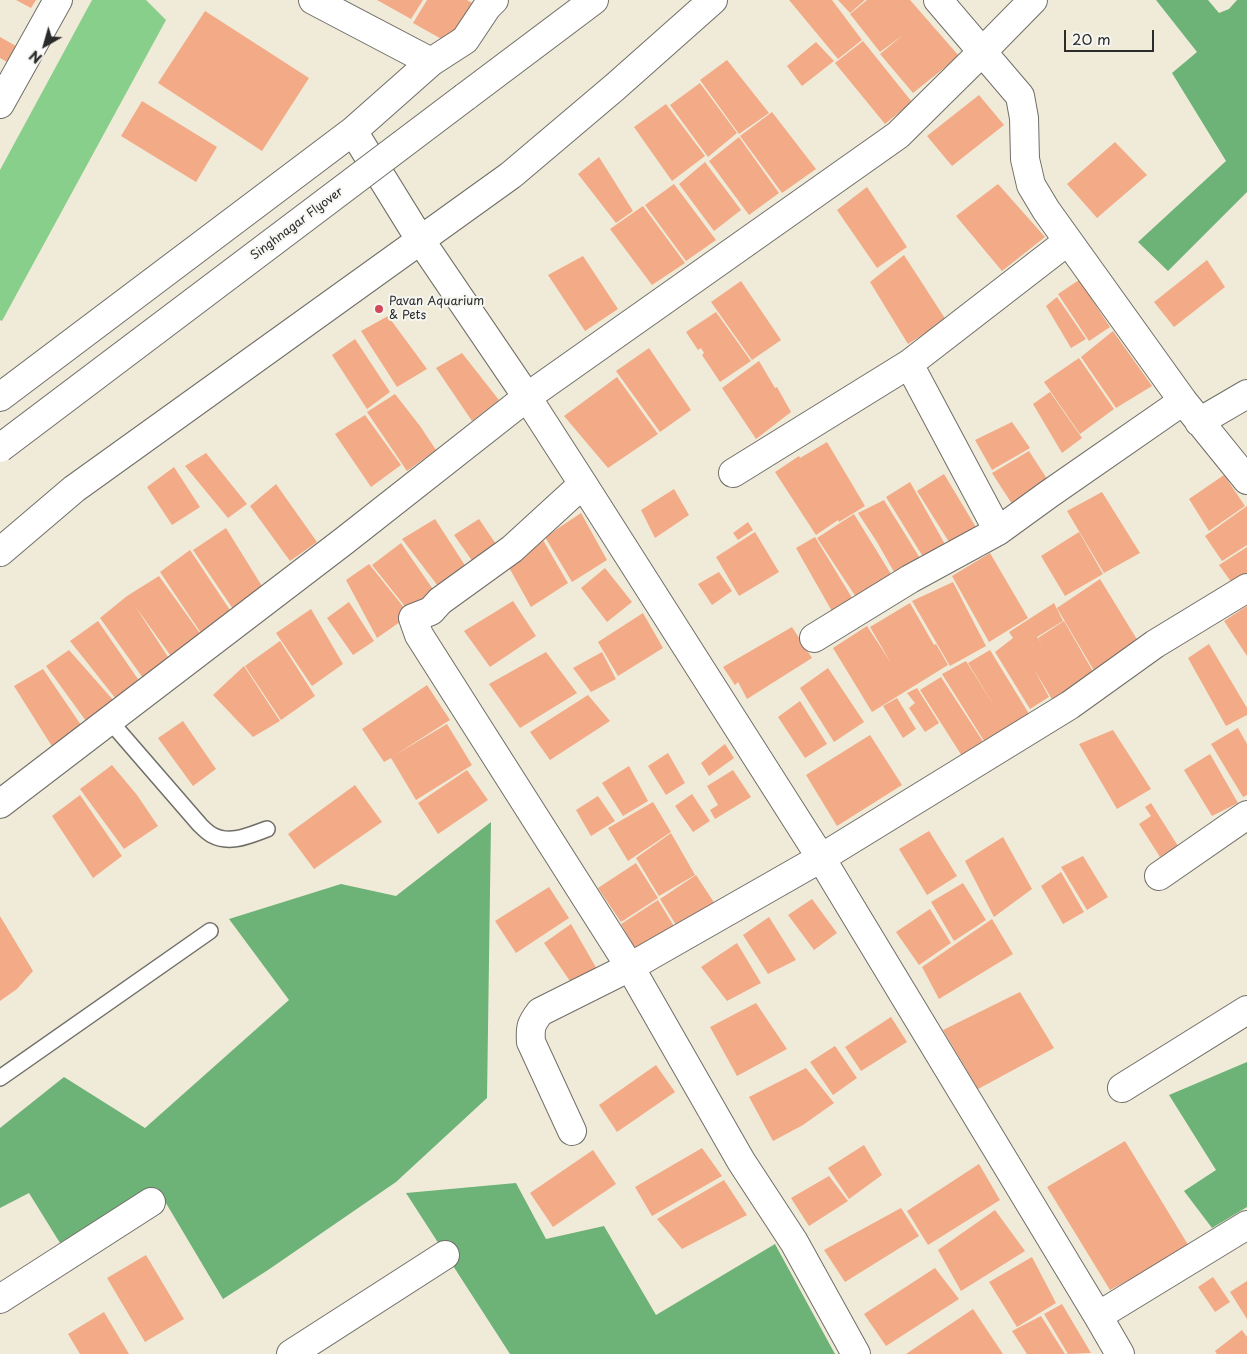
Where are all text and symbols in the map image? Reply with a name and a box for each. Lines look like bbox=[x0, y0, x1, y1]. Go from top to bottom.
north arrow bbox=[20, 20, 70, 70]
scale bar bbox=[1067, 20, 1157, 52]
text: 20 m bbox=[1072, 27, 1111, 50]
text: N bbox=[25, 46, 46, 69]
street label: Singhnagar Flyover bbox=[248, 185, 346, 263]
place label: Pavan Aquarium & Pets bbox=[389, 295, 484, 323]
marker: Pavan Aquarium & Pets bbox=[373, 303, 385, 315]

